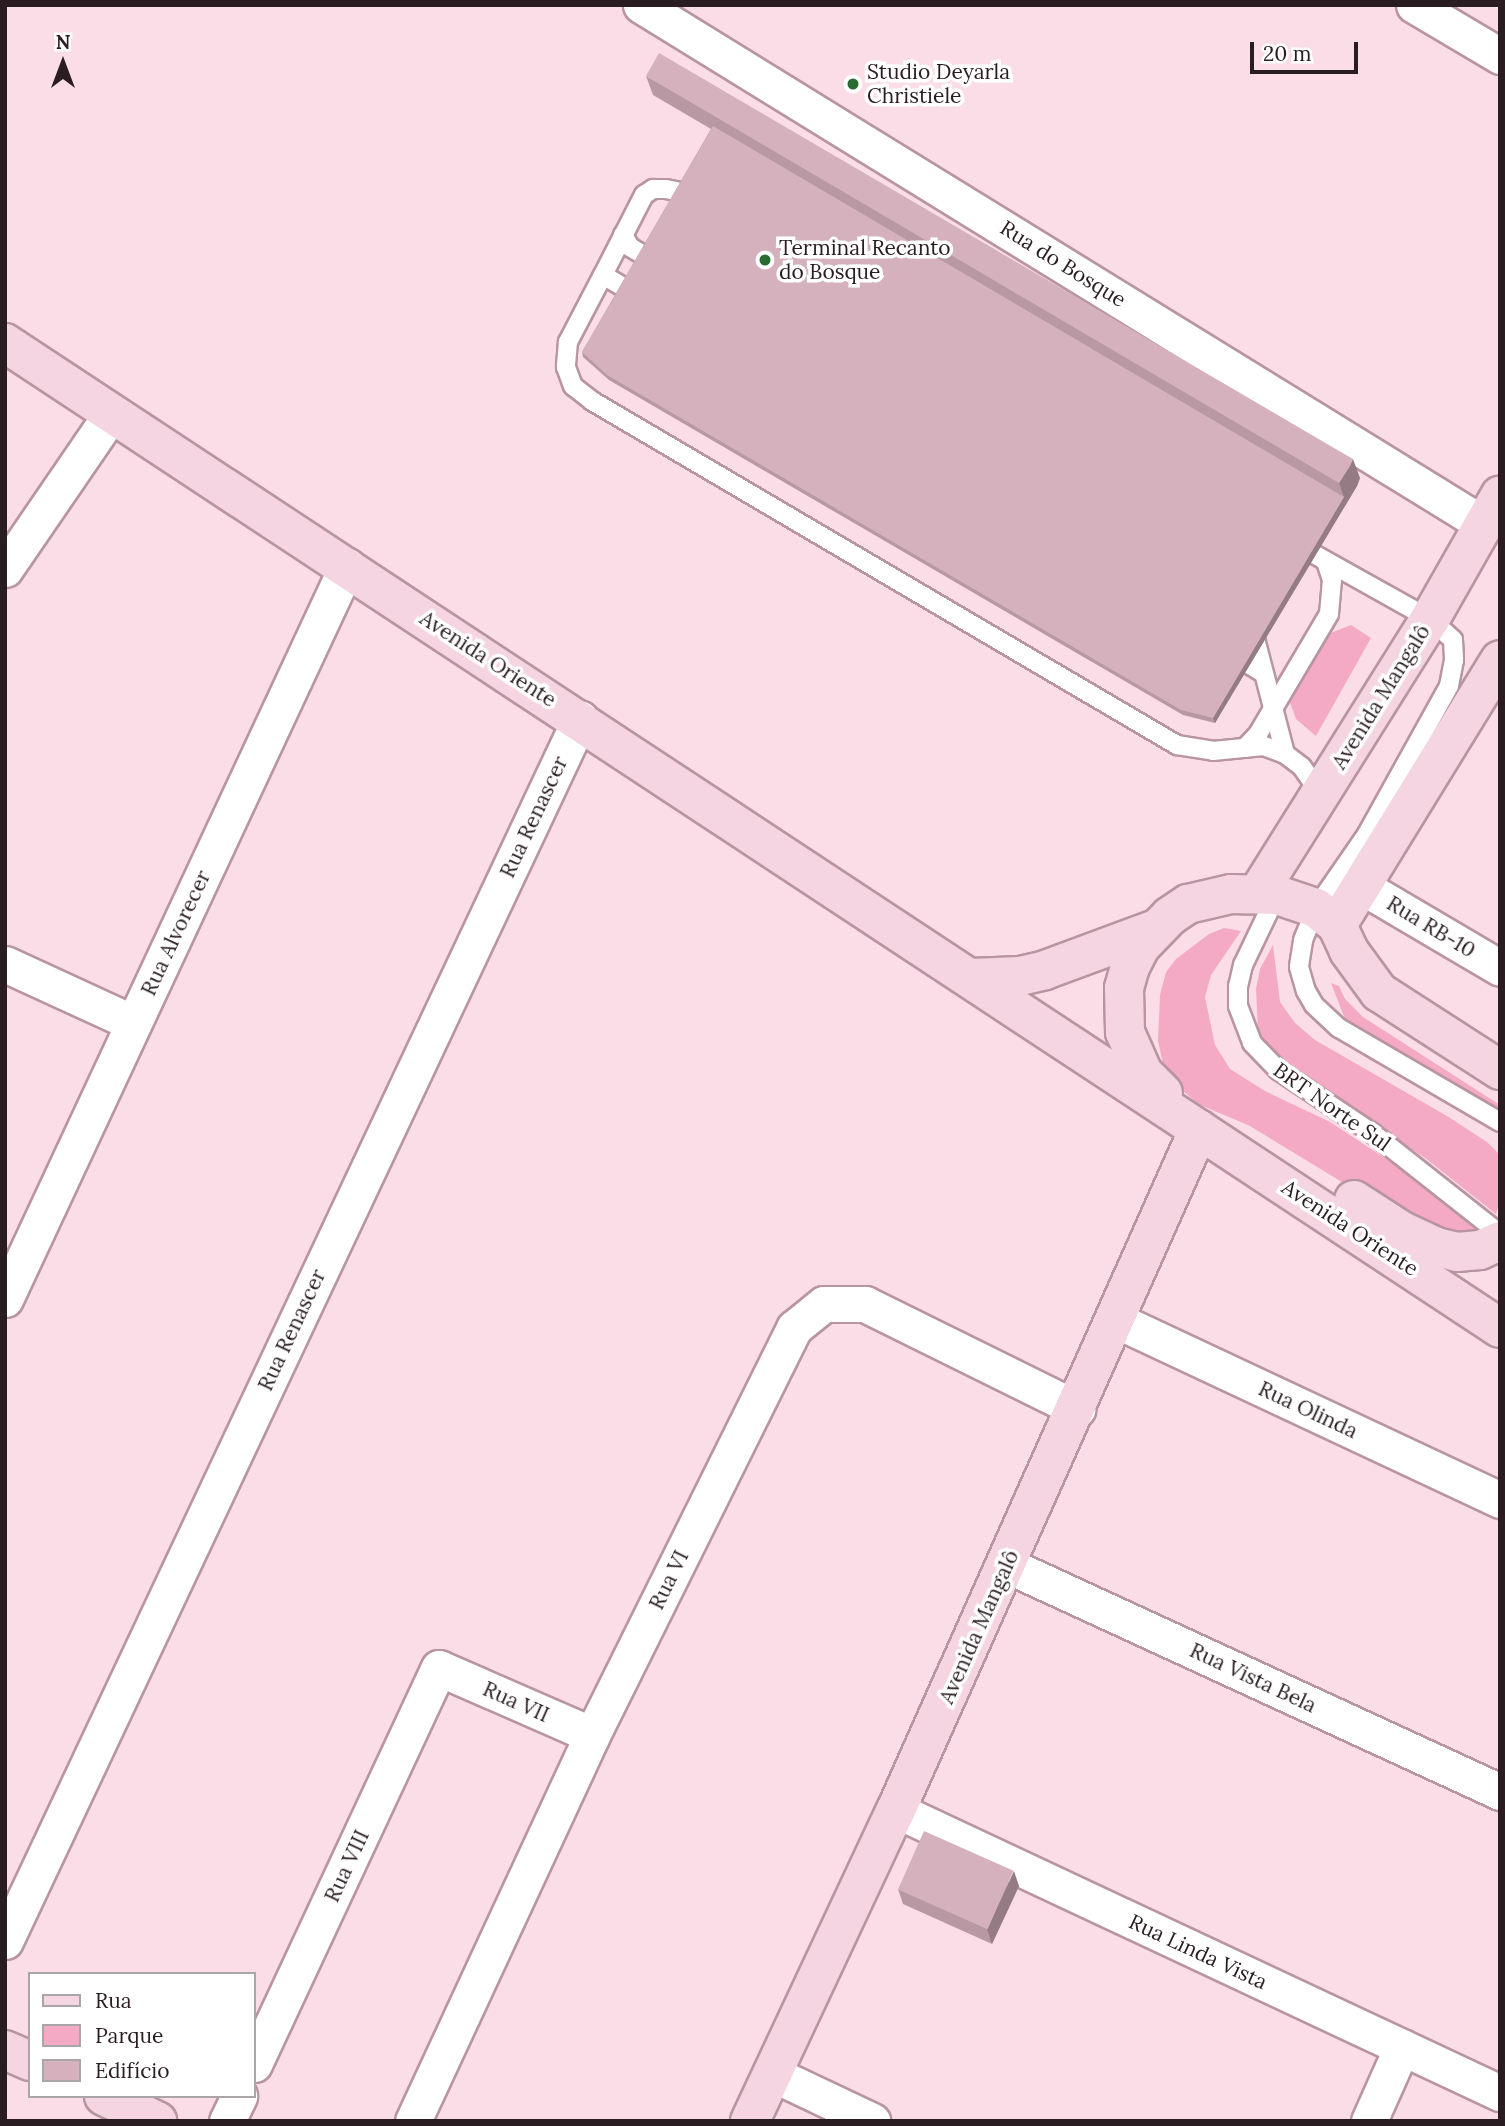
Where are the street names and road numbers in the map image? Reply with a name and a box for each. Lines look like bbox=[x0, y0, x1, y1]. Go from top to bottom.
street label: Rua do Bosque bbox=[995, 215, 1131, 313]
street label: Avenida Oriente bbox=[415, 606, 561, 712]
street label: Avenida Mangalô bbox=[1326, 620, 1436, 774]
street label: Rua Renascer bbox=[495, 752, 573, 882]
street label: Rua Alvorecer bbox=[136, 866, 216, 1000]
street label: Rua RB-10 bbox=[1382, 891, 1480, 963]
street label: BRT Norte Sul bbox=[1268, 1057, 1396, 1157]
street label: Avenida Oriente bbox=[1277, 1175, 1423, 1281]
street label: Rua Renascer bbox=[253, 1265, 331, 1395]
street label: Rua Olinda bbox=[1254, 1376, 1362, 1444]
street label: Rua VI bbox=[644, 1546, 694, 1614]
street label: Avenida Mangalô bbox=[934, 1546, 1024, 1708]
street label: Rua Vista Bela bbox=[1186, 1638, 1320, 1718]
street label: Rua VII bbox=[479, 1676, 553, 1728]
street label: Rua VIII bbox=[319, 1826, 375, 1906]
street label: Rua Linda Vista bbox=[1125, 1909, 1271, 1995]

